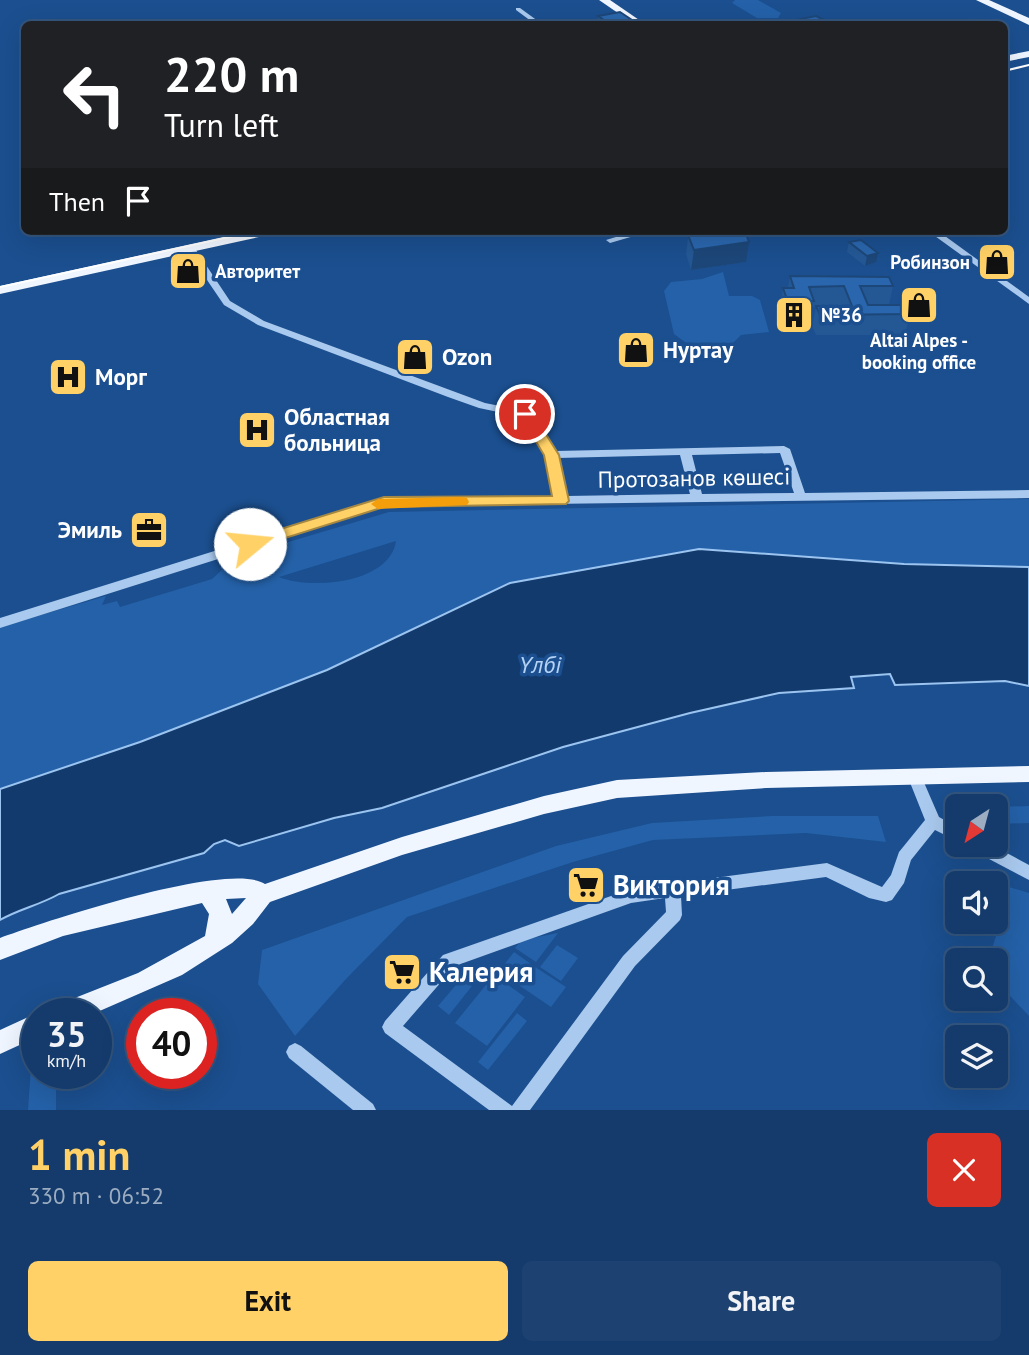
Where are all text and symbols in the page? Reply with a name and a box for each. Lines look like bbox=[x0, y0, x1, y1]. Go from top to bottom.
text: 220 m bbox=[164, 42, 299, 106]
icon: left bbox=[49, 49, 140, 140]
text: Turn left bbox=[164, 104, 279, 146]
icon: arrive bbox=[119, 182, 157, 220]
text: Then bbox=[49, 185, 105, 218]
shop icon: Робинзон bbox=[976, 241, 1018, 283]
shop icon: Авторитет bbox=[167, 250, 209, 292]
place label: Робинзон bbox=[890, 250, 970, 274]
place label: Авторитет bbox=[215, 259, 300, 283]
shop icon: Altai Alpes - booking office bbox=[898, 284, 940, 326]
building icon: №36 bbox=[773, 294, 815, 336]
place label: №36 bbox=[821, 303, 862, 327]
place label: Altai Alpes - booking office bbox=[862, 328, 976, 374]
shop icon: Нуртау bbox=[615, 329, 657, 371]
place label: Нуртау bbox=[663, 335, 734, 364]
shop icon: Ozon bbox=[394, 336, 436, 378]
place label: Ozon bbox=[442, 342, 492, 371]
hospital icon: Морг bbox=[47, 356, 89, 398]
place label: Морг bbox=[95, 362, 147, 391]
pin bbox=[495, 384, 555, 444]
icon: arrive bbox=[506, 395, 544, 433]
place label: Областная больница bbox=[284, 402, 390, 457]
hospital icon: Областная больница bbox=[236, 409, 278, 451]
street label: Протозанов көшесі bbox=[597, 461, 791, 494]
position arrow bbox=[213, 507, 287, 581]
office icon: Эмиль bbox=[128, 509, 170, 551]
place label: Эмиль bbox=[58, 515, 122, 544]
water label: Үлбі bbox=[519, 649, 562, 680]
north arrow bbox=[945, 794, 1008, 858]
map controls bbox=[945, 794, 1008, 1088]
supermarket icon: Виктория bbox=[565, 864, 607, 906]
place label: Виктория bbox=[613, 866, 729, 903]
button: sound bbox=[945, 871, 1008, 934]
button: search bbox=[945, 948, 1008, 1011]
supermarket icon: Калерия bbox=[381, 951, 423, 993]
place label: Калерия bbox=[429, 953, 533, 990]
speed limit sign: 40 bbox=[126, 998, 217, 1089]
text: 35 bbox=[47, 1011, 86, 1057]
button: layers bbox=[945, 1025, 1008, 1088]
text: km/h bbox=[47, 1049, 86, 1072]
text: 1 min bbox=[28, 1127, 130, 1182]
button: close bbox=[927, 1133, 1001, 1207]
text: 330 m · 06:52 bbox=[28, 1181, 164, 1210]
button: Exit bbox=[28, 1261, 508, 1341]
button: Share bbox=[522, 1261, 1001, 1341]

